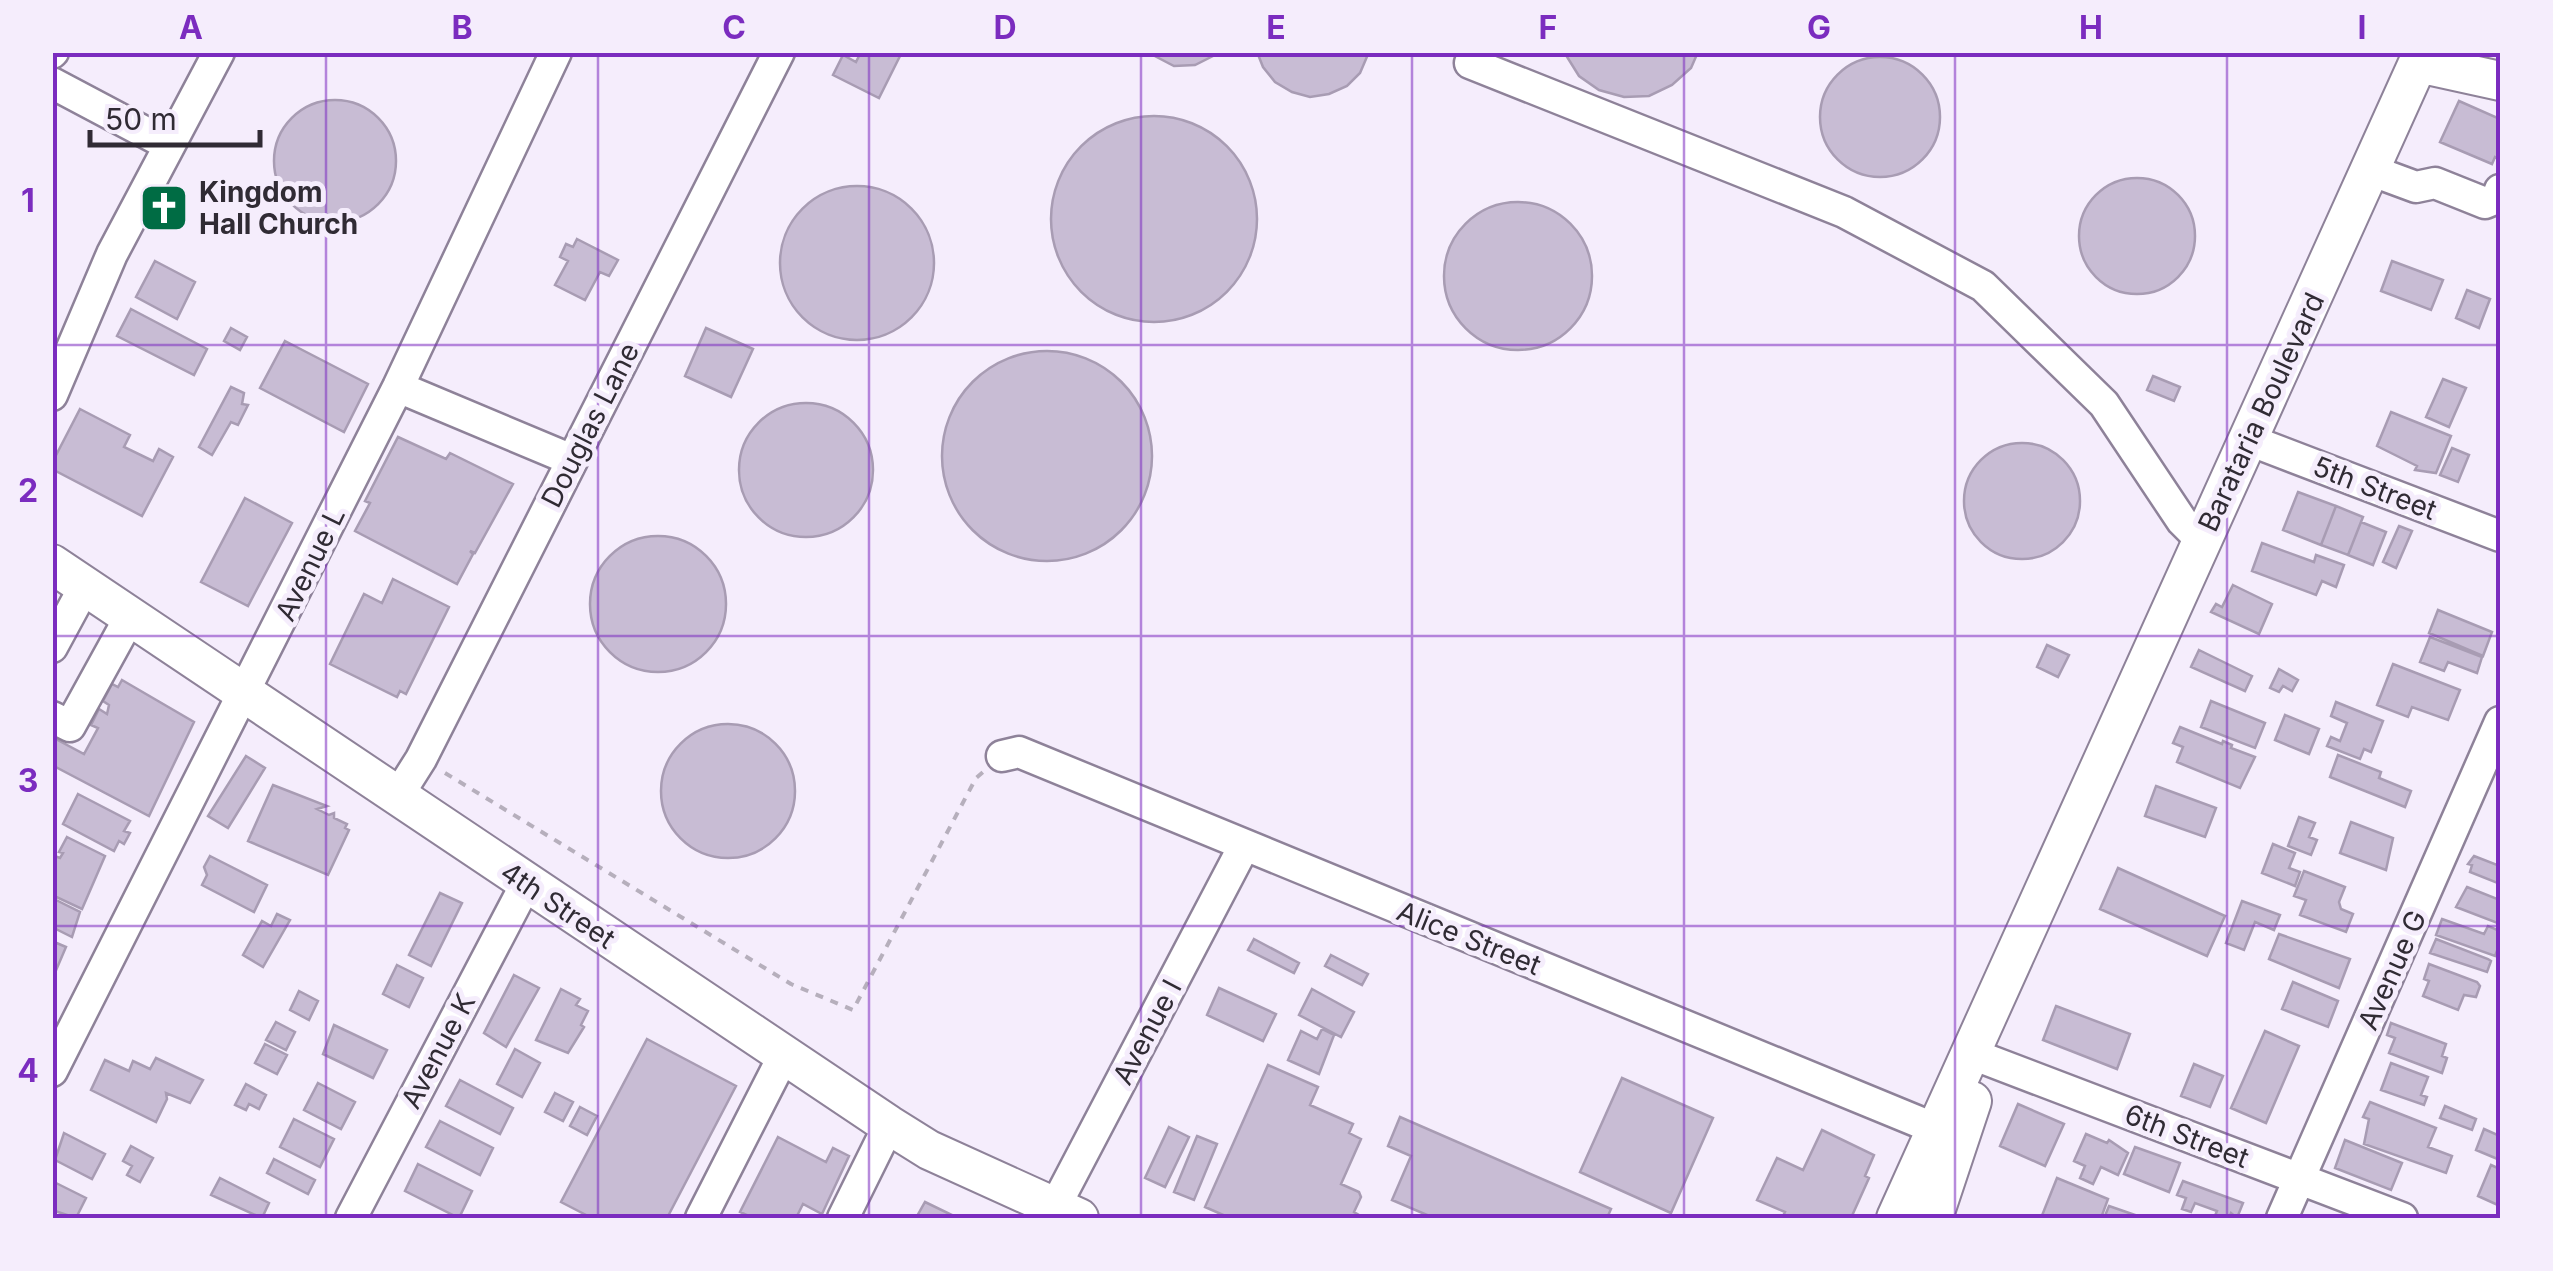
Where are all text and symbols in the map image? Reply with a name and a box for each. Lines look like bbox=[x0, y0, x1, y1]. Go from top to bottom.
text: A bbox=[179, 8, 203, 47]
text: B bbox=[451, 8, 473, 47]
text: C bbox=[722, 8, 746, 47]
text: D bbox=[993, 8, 1017, 47]
text: E bbox=[1266, 8, 1286, 47]
text: F bbox=[1539, 8, 1557, 47]
text: G bbox=[1807, 8, 1831, 47]
text: H bbox=[2079, 8, 2103, 47]
text: I bbox=[2358, 8, 2366, 47]
scale bar bbox=[90, 85, 260, 147]
text: 50 m bbox=[105, 101, 177, 137]
place label: Kingdom Hall Church bbox=[199, 175, 358, 241]
text: 1 bbox=[21, 181, 35, 220]
church icon: Kingdom Hall Church bbox=[138, 182, 190, 234]
street label: Barataria Boulevard bbox=[2191, 287, 2331, 537]
street label: Douglas Lane bbox=[534, 337, 646, 513]
street label: 5th Street bbox=[2308, 449, 2442, 527]
text: 2 bbox=[18, 471, 38, 510]
street label: Avenue L bbox=[268, 502, 352, 626]
text: 3 bbox=[18, 761, 38, 800]
street label: 4th Street bbox=[494, 854, 622, 956]
street label: Alice Street bbox=[1392, 894, 1546, 982]
street label: Avenue G bbox=[2351, 905, 2433, 1035]
street label: Avenue I bbox=[1105, 974, 1189, 1090]
street label: Avenue K bbox=[394, 988, 482, 1114]
text: 4 bbox=[17, 1051, 39, 1090]
street label: 6th Street bbox=[2120, 1097, 2254, 1175]

